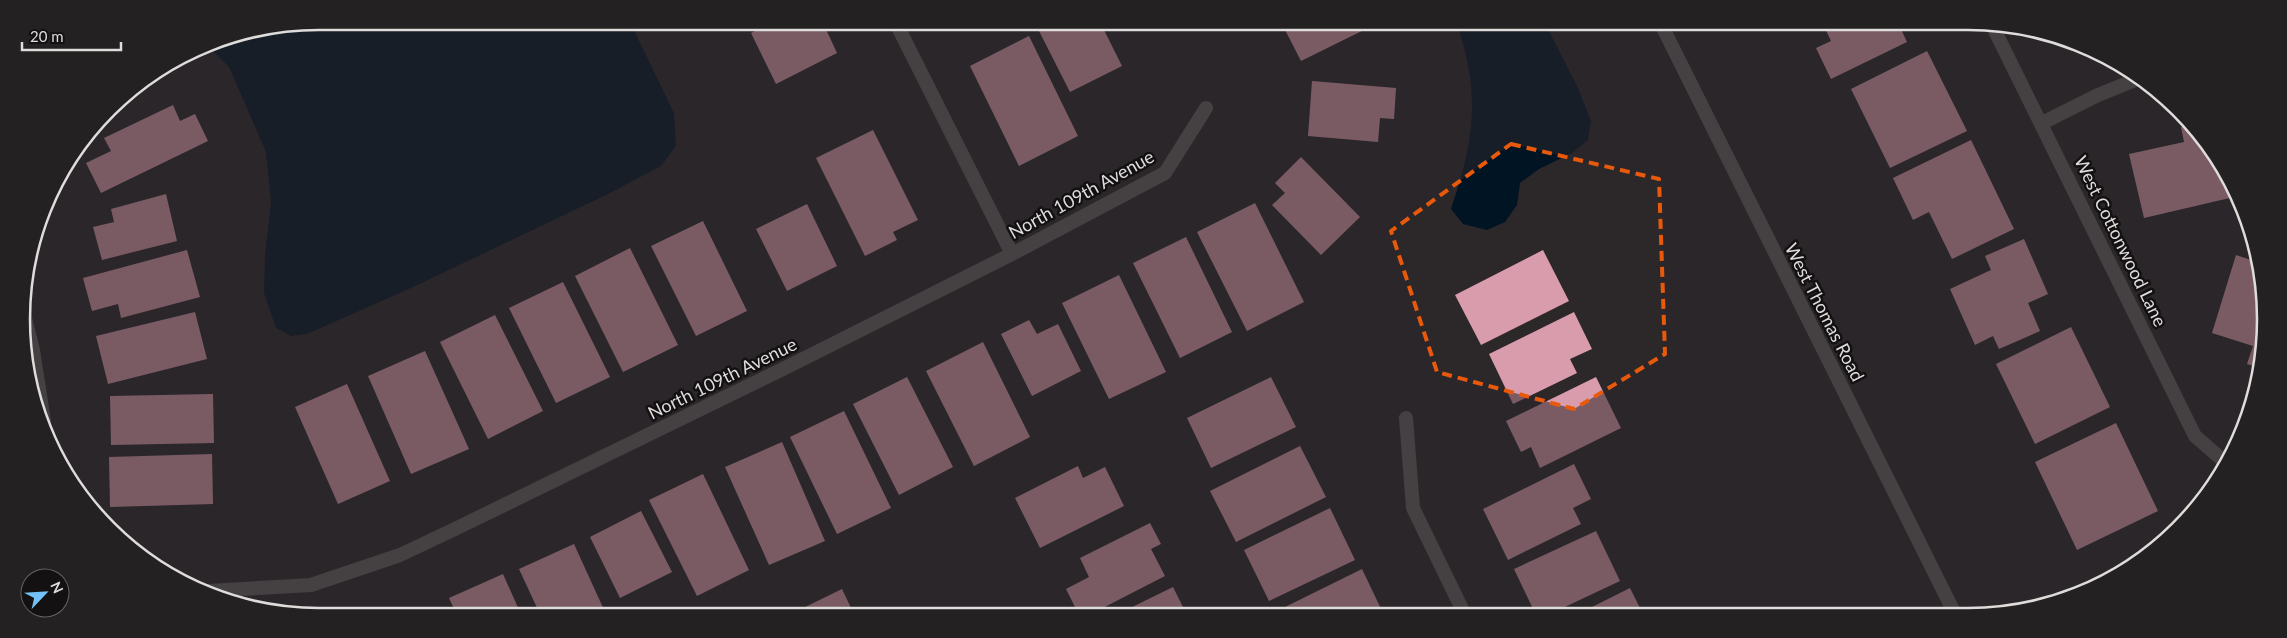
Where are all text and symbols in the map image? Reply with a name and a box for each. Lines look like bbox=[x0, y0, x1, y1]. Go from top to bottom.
scale bar bbox=[22, 20, 121, 52]
text: 20 m bbox=[30, 27, 64, 45]
street label: North 109th Avenue bbox=[1004, 145, 1158, 243]
street label: West Cottonwood Lane bbox=[2070, 152, 2172, 330]
street label: West Thomas Road bbox=[1781, 239, 1869, 385]
street label: North 109th Avenue bbox=[644, 332, 800, 424]
north arrow bbox=[20, 568, 70, 618]
text: N bbox=[47, 579, 67, 596]

